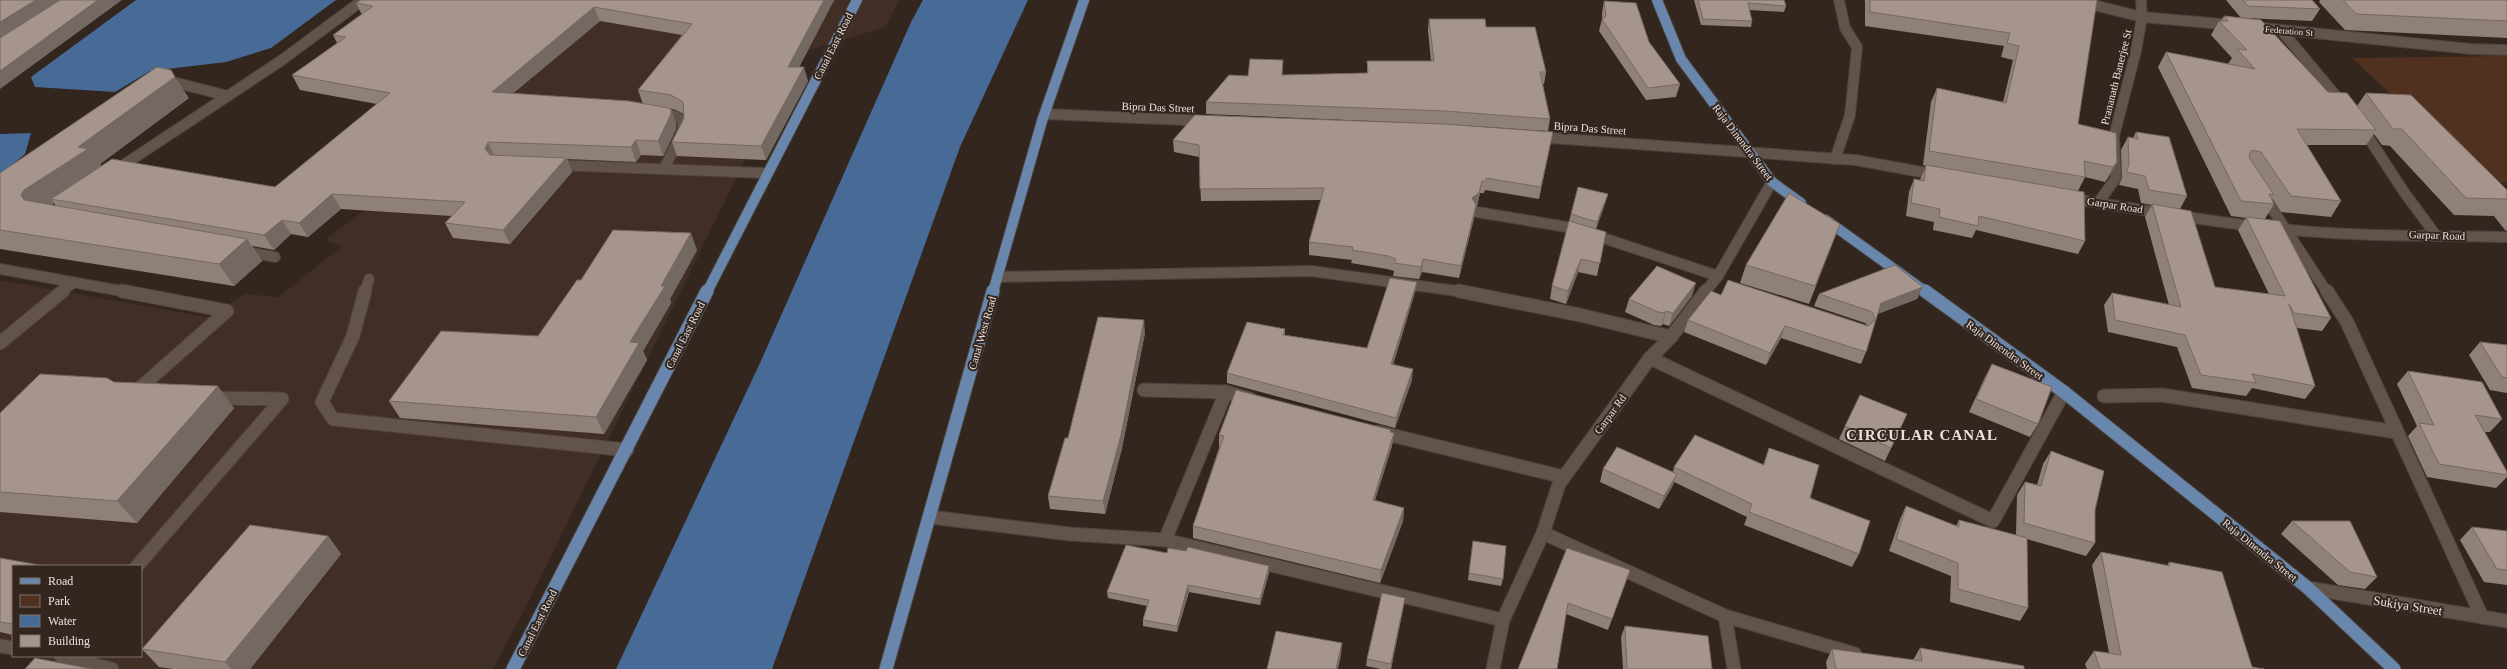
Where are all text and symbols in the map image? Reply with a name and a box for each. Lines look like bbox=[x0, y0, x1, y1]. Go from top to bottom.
street label: Canal East Road bbox=[811, 10, 855, 81]
street label: Federation St bbox=[2265, 24, 2314, 38]
street label: Prananath Banerjee St bbox=[2098, 28, 2134, 126]
street label: Bipra Das Street bbox=[1121, 100, 1195, 114]
street label: Raja Dinendra Street bbox=[1710, 102, 1776, 182]
street label: Bipra Das Street bbox=[1553, 119, 1627, 137]
street label: Garpar Road bbox=[2086, 195, 2144, 215]
street label: Garpar Road bbox=[2409, 228, 2466, 242]
street label: Canal West Road bbox=[966, 294, 998, 371]
street label: Canal East Road bbox=[663, 299, 707, 370]
street label: Raja Dinendra Street bbox=[1964, 318, 2046, 382]
street label: Garpar Rd bbox=[1592, 391, 1629, 436]
district label: CIRCULAR CANAL bbox=[1846, 427, 1998, 443]
street label: Raja Dinendra Street bbox=[2220, 516, 2300, 584]
legend bbox=[12, 565, 142, 657]
text: Road bbox=[48, 574, 73, 588]
street label: Canal East Road bbox=[515, 587, 559, 658]
street label: Sukiya Street bbox=[2372, 593, 2444, 618]
text: Park bbox=[48, 594, 70, 608]
text: Water bbox=[48, 614, 76, 628]
text: Building bbox=[48, 634, 90, 648]

